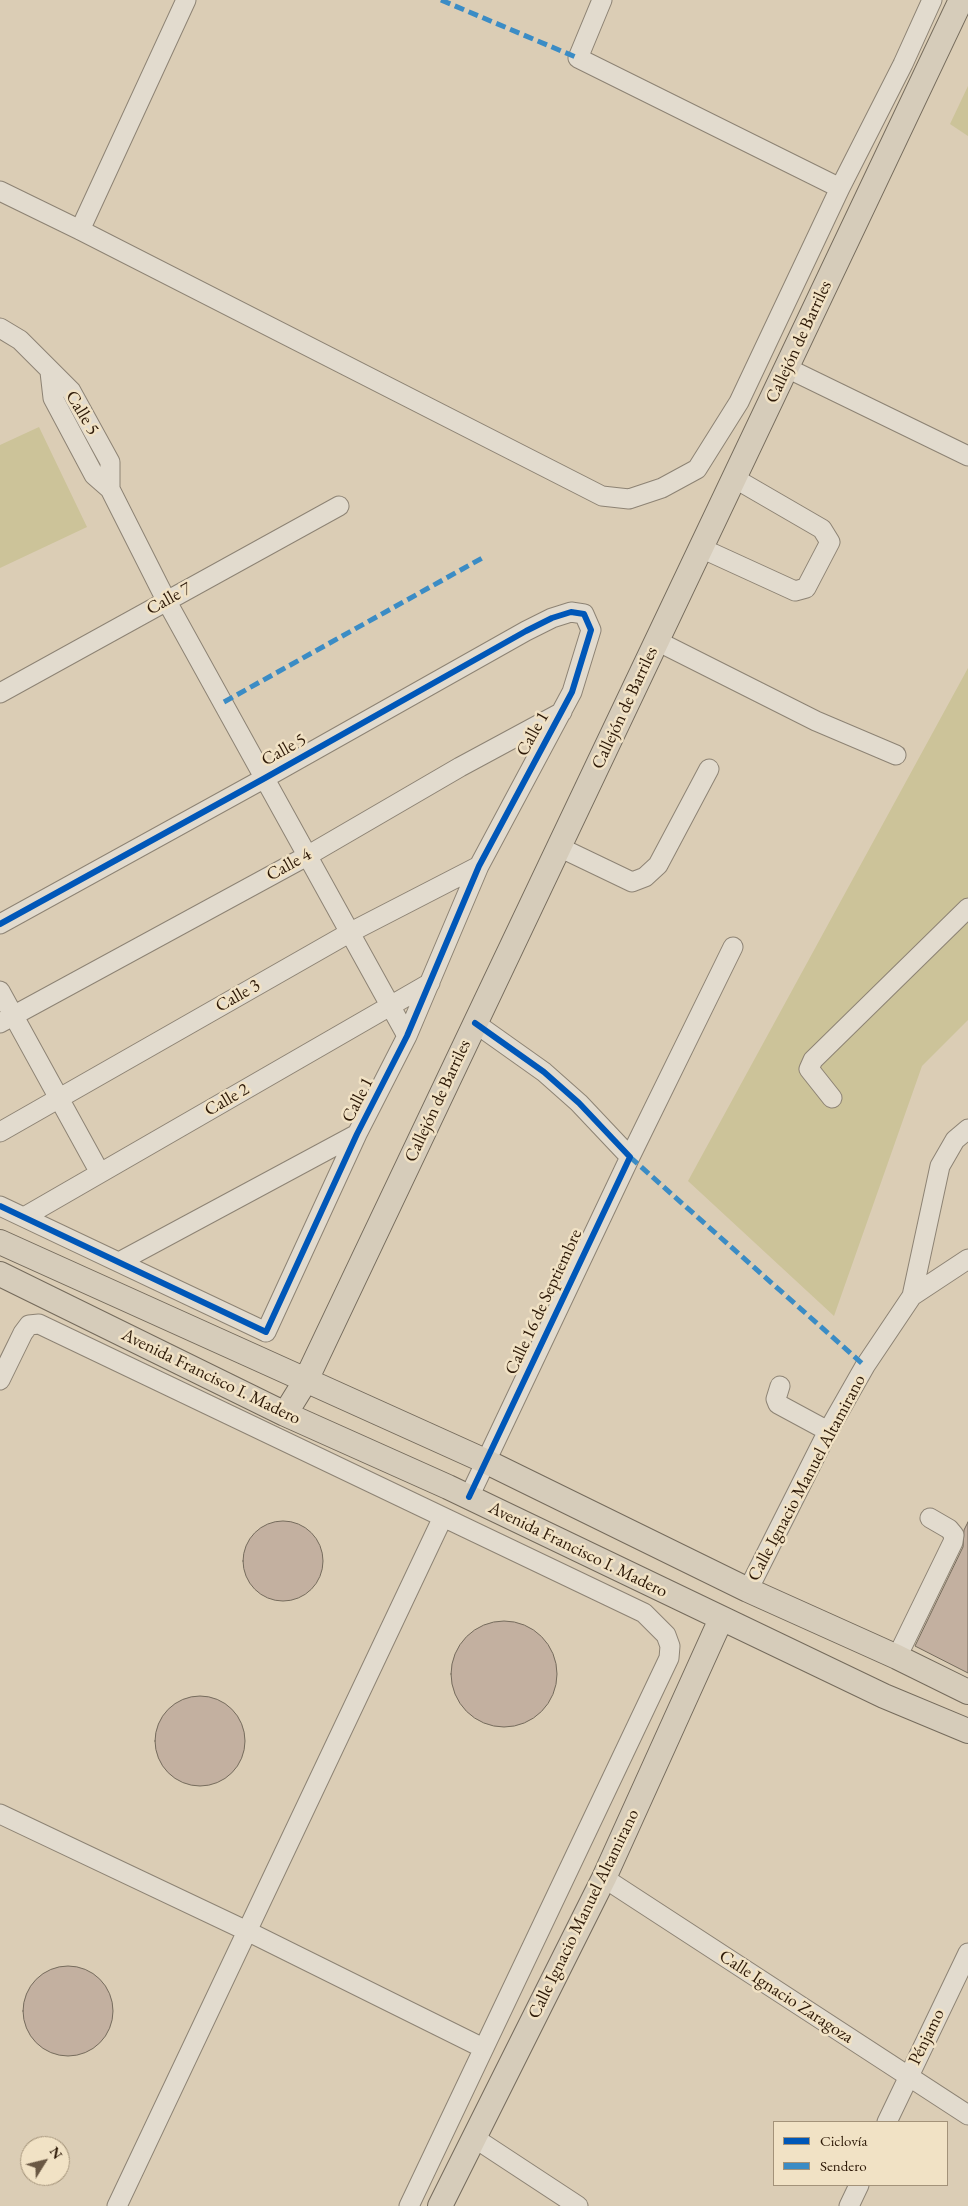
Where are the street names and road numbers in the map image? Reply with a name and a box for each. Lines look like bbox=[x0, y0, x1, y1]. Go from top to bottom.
street label: Callejón de Barriles bbox=[761, 277, 837, 407]
street label: Calle 5 bbox=[60, 387, 104, 439]
street label: Calle 7 bbox=[143, 578, 195, 620]
street label: Callejón de Barriles bbox=[587, 643, 663, 773]
street label: Calle 1 bbox=[512, 708, 554, 760]
street label: Calle 5 bbox=[258, 729, 310, 771]
street label: Calle 4 bbox=[263, 844, 315, 886]
street label: Calle 3 bbox=[212, 975, 264, 1017]
street label: Callejón de Barriles bbox=[400, 1036, 476, 1166]
street label: Calle 1 bbox=[338, 1074, 378, 1126]
street label: Calle 2 bbox=[201, 1079, 253, 1121]
street label: Calle 16 de Septiembre bbox=[501, 1226, 587, 1378]
street label: Avenida Francisco I. Madero bbox=[118, 1324, 304, 1430]
street label: Calle Ignacio Manuel Altamirano bbox=[743, 1371, 871, 1585]
street label: Avenida Francisco I. Madero bbox=[485, 1497, 671, 1603]
street label: Calle Ignacio Manuel Altamirano bbox=[524, 1806, 644, 2022]
street label: Calle Ignacio Zaragoza bbox=[715, 1946, 857, 2048]
street label: Pénjamo bbox=[904, 2005, 950, 2069]

